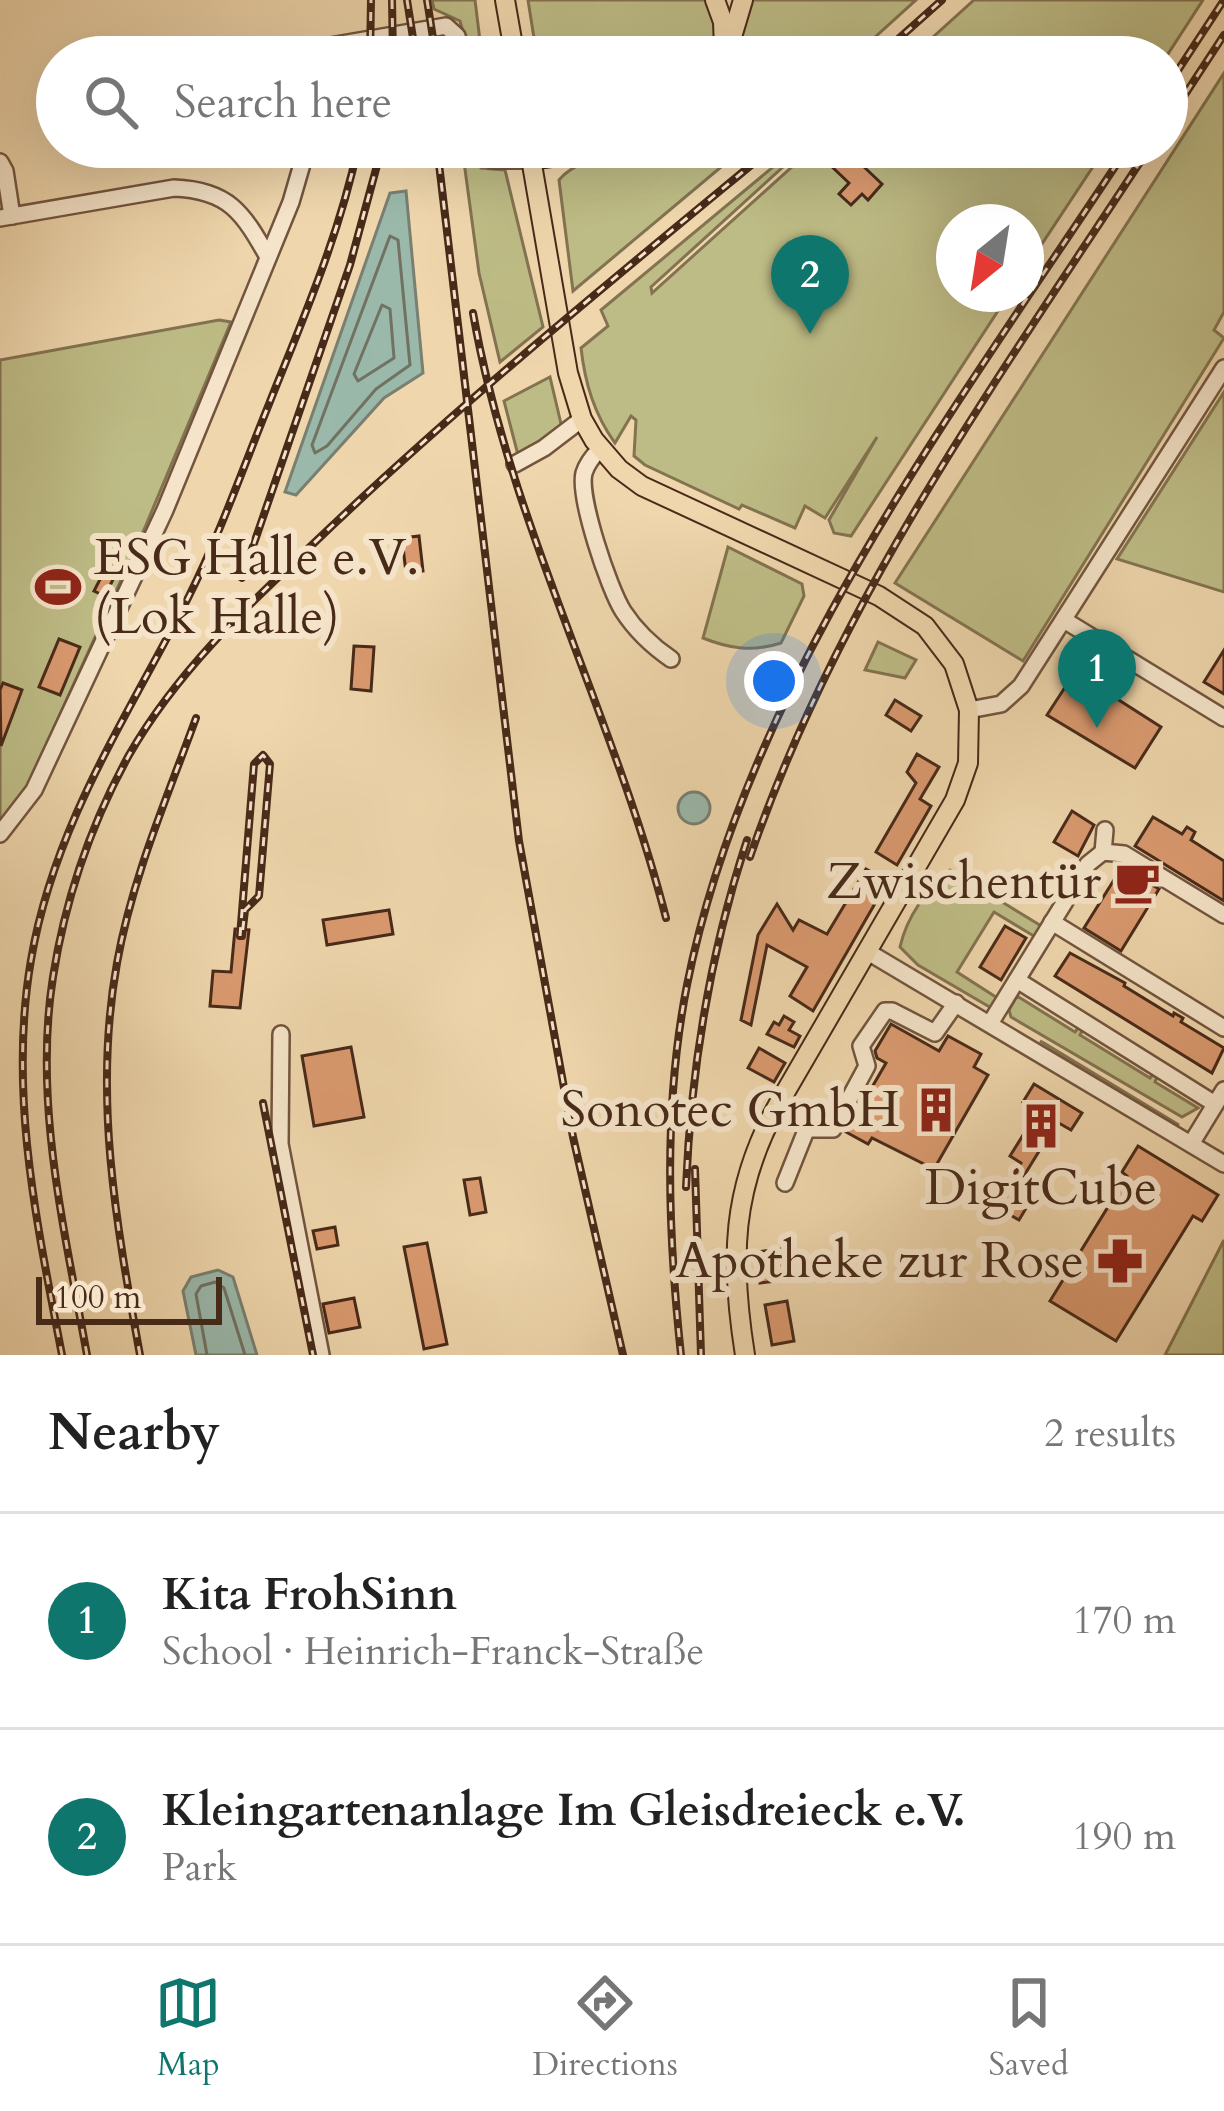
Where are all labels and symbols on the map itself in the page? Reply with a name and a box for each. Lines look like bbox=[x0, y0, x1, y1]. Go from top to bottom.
north arrow bbox=[936, 204, 1044, 312]
pin: 2 bbox=[771, 235, 849, 334]
place label: ESG Halle e.V. (Lok Halle) bbox=[94, 523, 419, 652]
sports icon: ESG Halle e.V. (Lok Halle) bbox=[33, 562, 83, 612]
pin: 1 bbox=[1058, 629, 1136, 728]
your location bbox=[744, 651, 804, 711]
place label: Zwischentür bbox=[826, 847, 1101, 917]
cafe icon: Zwischentür bbox=[1112, 857, 1162, 907]
place label: Sonotec GmbH bbox=[561, 1075, 900, 1145]
building icon: Sonotec GmbH bbox=[911, 1085, 961, 1135]
building icon: DigitCube bbox=[1016, 1101, 1066, 1151]
place label: DigitCube bbox=[925, 1153, 1157, 1223]
place label: Apotheke zur Rose bbox=[675, 1226, 1084, 1296]
pharmacy icon: Apotheke zur Rose bbox=[1095, 1236, 1145, 1286]
scale bar bbox=[36, 1271, 222, 1324]

